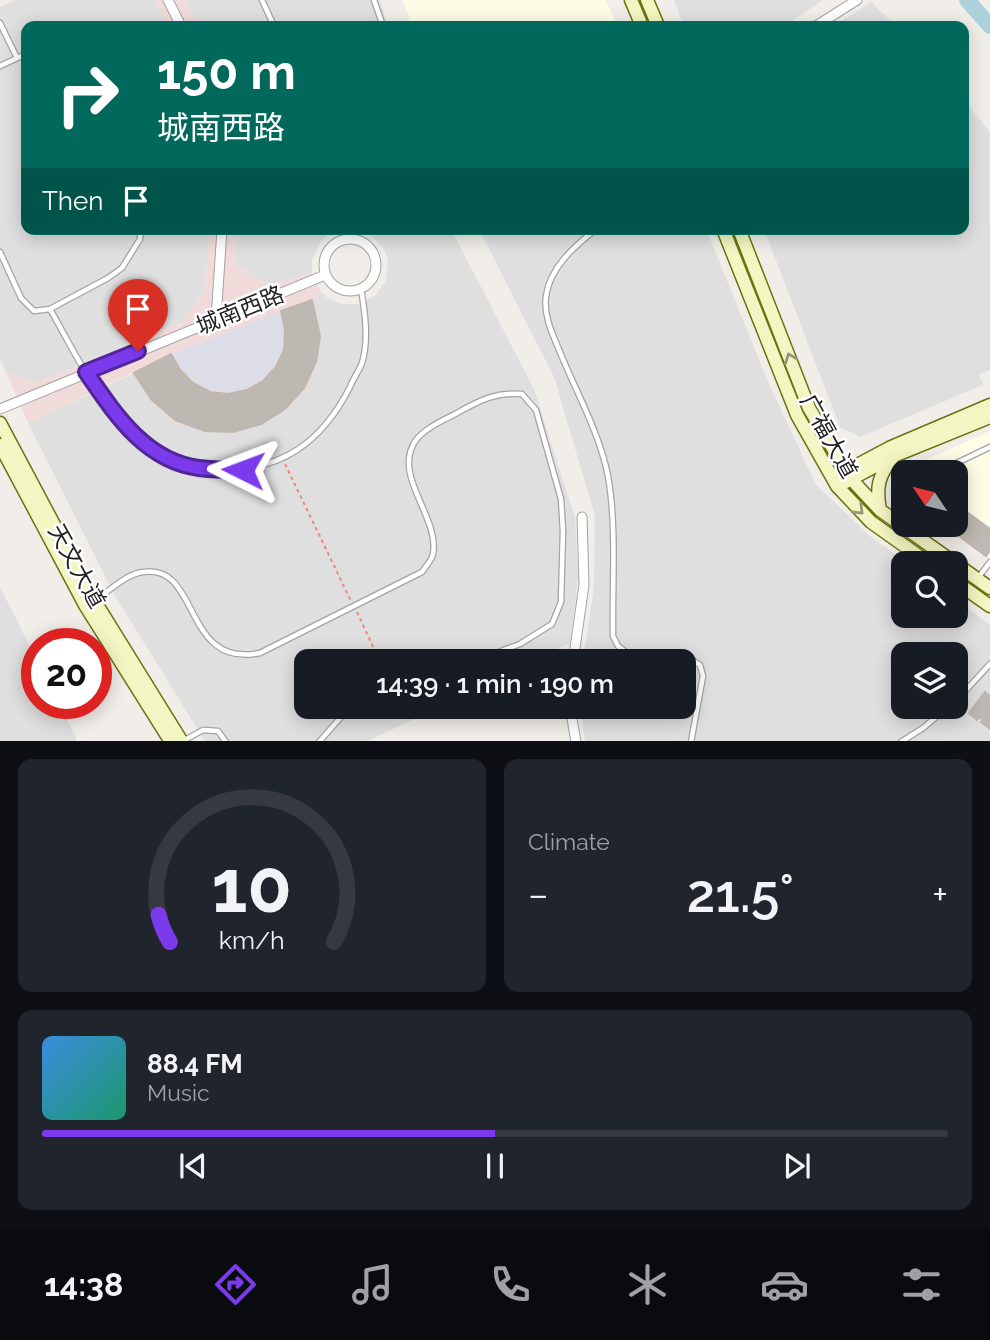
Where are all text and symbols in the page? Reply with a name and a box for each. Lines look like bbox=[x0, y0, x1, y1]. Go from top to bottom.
text: 150 m bbox=[157, 43, 296, 100]
icon: right bbox=[42, 49, 133, 140]
text: 城南西路 bbox=[157, 109, 285, 146]
icon: arrive bbox=[117, 182, 155, 220]
text: Then bbox=[42, 186, 103, 216]
pin bbox=[108, 279, 168, 351]
street label: 城南西路 bbox=[192, 280, 288, 339]
icon: arrive bbox=[119, 290, 157, 328]
one-way arrow bbox=[784, 353, 798, 365]
street label: 广福大道 bbox=[795, 389, 864, 483]
position arrow bbox=[206, 433, 280, 507]
north arrow bbox=[891, 460, 968, 537]
map controls bbox=[891, 460, 968, 719]
one-way arrow bbox=[850, 501, 863, 514]
street label: 天文大道 bbox=[43, 519, 112, 613]
button: search bbox=[891, 551, 968, 628]
speed limit sign: 20 bbox=[21, 628, 112, 719]
button: layers bbox=[891, 642, 968, 719]
text: 14:39 · 1 min · 190 m bbox=[376, 669, 614, 699]
text: Climate bbox=[528, 828, 610, 855]
text: 10 bbox=[212, 844, 292, 929]
text: 21.5° bbox=[687, 863, 794, 924]
text: − bbox=[528, 872, 548, 917]
text: + bbox=[932, 872, 948, 917]
text: km/h bbox=[219, 924, 285, 954]
text: 88.4 FM bbox=[147, 1049, 243, 1079]
text: Music bbox=[147, 1079, 210, 1106]
icon: previous bbox=[174, 1147, 212, 1185]
icon: pause bbox=[476, 1147, 514, 1185]
icon: next bbox=[778, 1147, 816, 1185]
icon: directions bbox=[211, 1260, 260, 1309]
icon: music bbox=[348, 1260, 397, 1309]
icon: phone bbox=[486, 1260, 535, 1309]
icon: climate bbox=[623, 1260, 672, 1309]
icon: car bbox=[760, 1260, 809, 1309]
icon: filters bbox=[897, 1260, 946, 1309]
text: 14:38 bbox=[44, 1266, 123, 1303]

